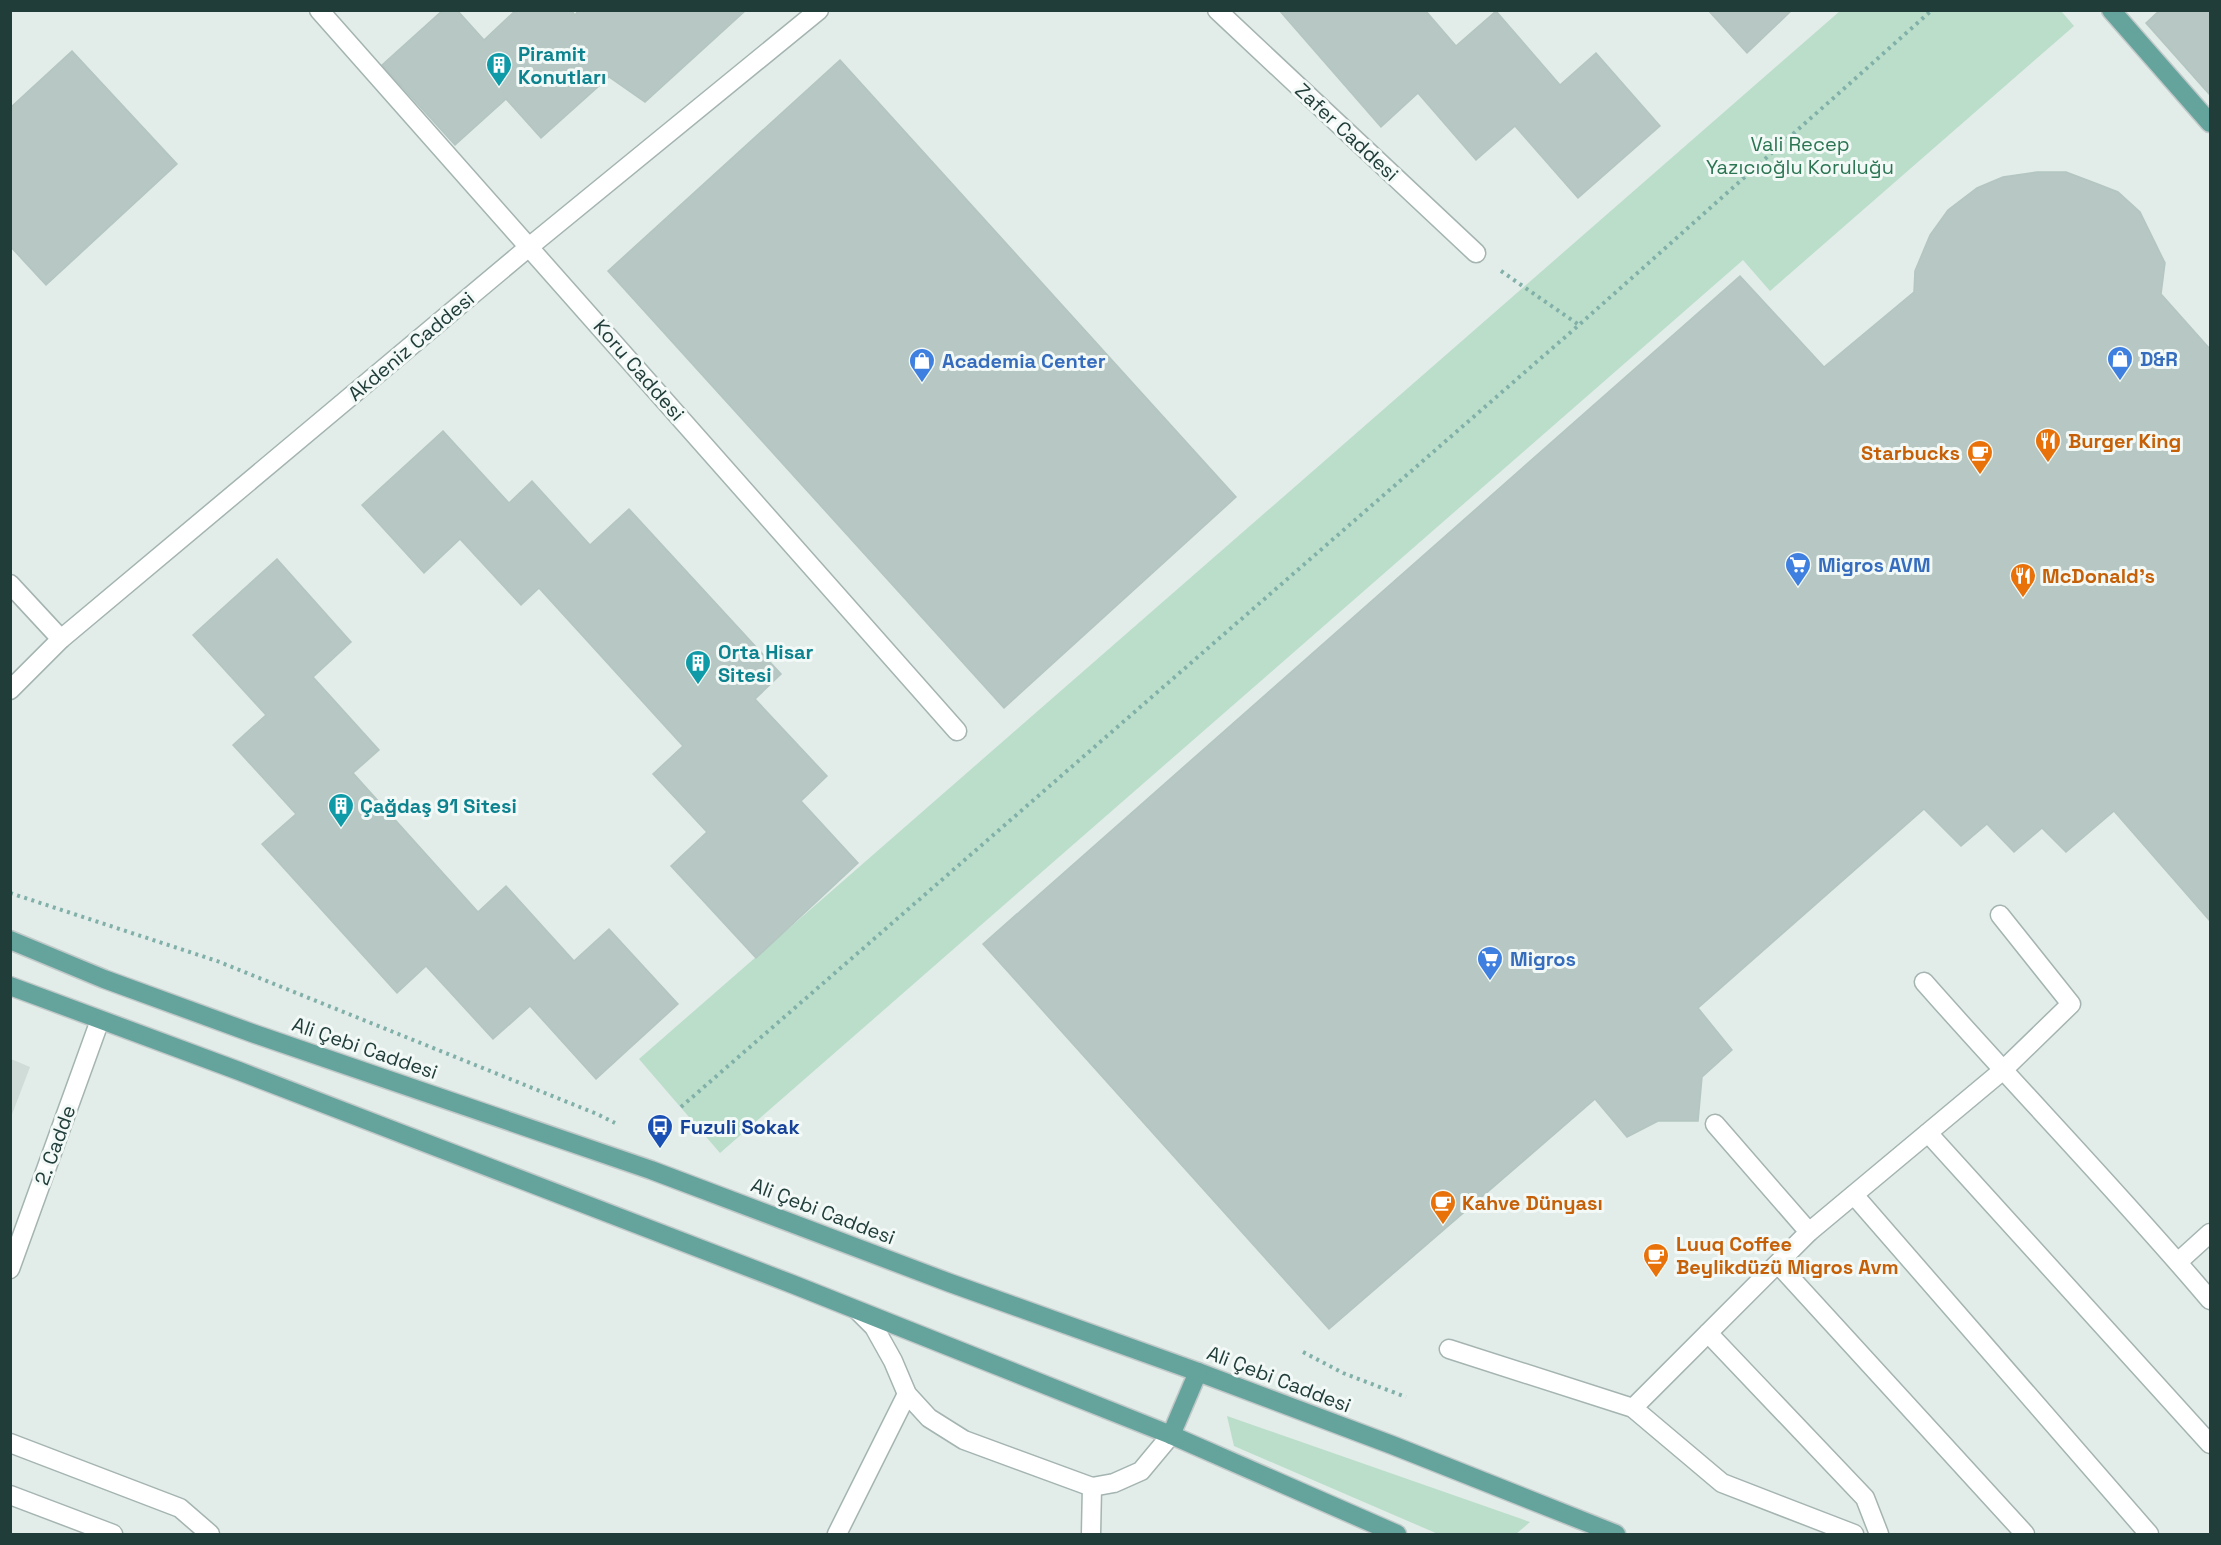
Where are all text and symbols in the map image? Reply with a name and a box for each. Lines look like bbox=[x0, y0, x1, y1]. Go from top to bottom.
place label: Piramit Konutları bbox=[518, 41, 606, 90]
building icon: Piramit Konutları bbox=[484, 50, 514, 88]
street label: Zafer Caddesi bbox=[1290, 77, 1404, 187]
park label: Vali Recep Yazıcıoğlu Koruluğu bbox=[1706, 131, 1894, 180]
street label: Akdeniz Caddesi bbox=[342, 285, 480, 407]
street label: Koru Caddesi bbox=[588, 314, 690, 426]
shop icon: D&R bbox=[2105, 344, 2135, 382]
shop icon: Academia Center bbox=[907, 346, 937, 384]
place label: D&R bbox=[2140, 346, 2178, 372]
place label: Academia Center bbox=[942, 348, 1106, 374]
restaurant icon: Burger King bbox=[2033, 426, 2063, 464]
place label: Burger King bbox=[2068, 428, 2181, 454]
cafe icon: Starbucks bbox=[1965, 438, 1995, 476]
place label: Starbucks bbox=[1861, 440, 1960, 466]
supermarket icon: Migros AVM bbox=[1783, 550, 1813, 588]
place label: Migros AVM bbox=[1818, 552, 1931, 578]
restaurant icon: McDonald's bbox=[2008, 561, 2038, 599]
place label: McDonald's bbox=[2042, 563, 2155, 589]
place label: Orta Hisar Sitesi bbox=[718, 639, 814, 688]
building icon: Orta Hisar Sitesi bbox=[683, 648, 713, 686]
building icon: Çağdaş 91 Sitesi bbox=[326, 791, 356, 829]
place label: Çağdaş 91 Sitesi bbox=[360, 793, 517, 819]
supermarket icon: Migros bbox=[1475, 944, 1505, 982]
place label: Migros bbox=[1510, 946, 1576, 972]
street label: Ali Çebi Caddesi bbox=[289, 1011, 441, 1085]
street label: 2. Cadde bbox=[29, 1101, 81, 1189]
bus stop icon: Fuzuli Sokak bbox=[645, 1112, 675, 1150]
place label: Fuzuli Sokak bbox=[680, 1114, 800, 1140]
street label: Ali Çebi Caddesi bbox=[747, 1172, 899, 1250]
cafe icon: Kahve Dünyası bbox=[1428, 1188, 1458, 1226]
place label: Kahve Dünyası bbox=[1462, 1190, 1603, 1216]
place label: Luuq Coffee Beylikdüzü Migros Avm bbox=[1676, 1231, 1899, 1280]
cafe icon: Luuq Coffee Beylikdüzü Migros Avm bbox=[1641, 1241, 1671, 1279]
street label: Ali Çebi Caddesi bbox=[1203, 1340, 1355, 1418]

